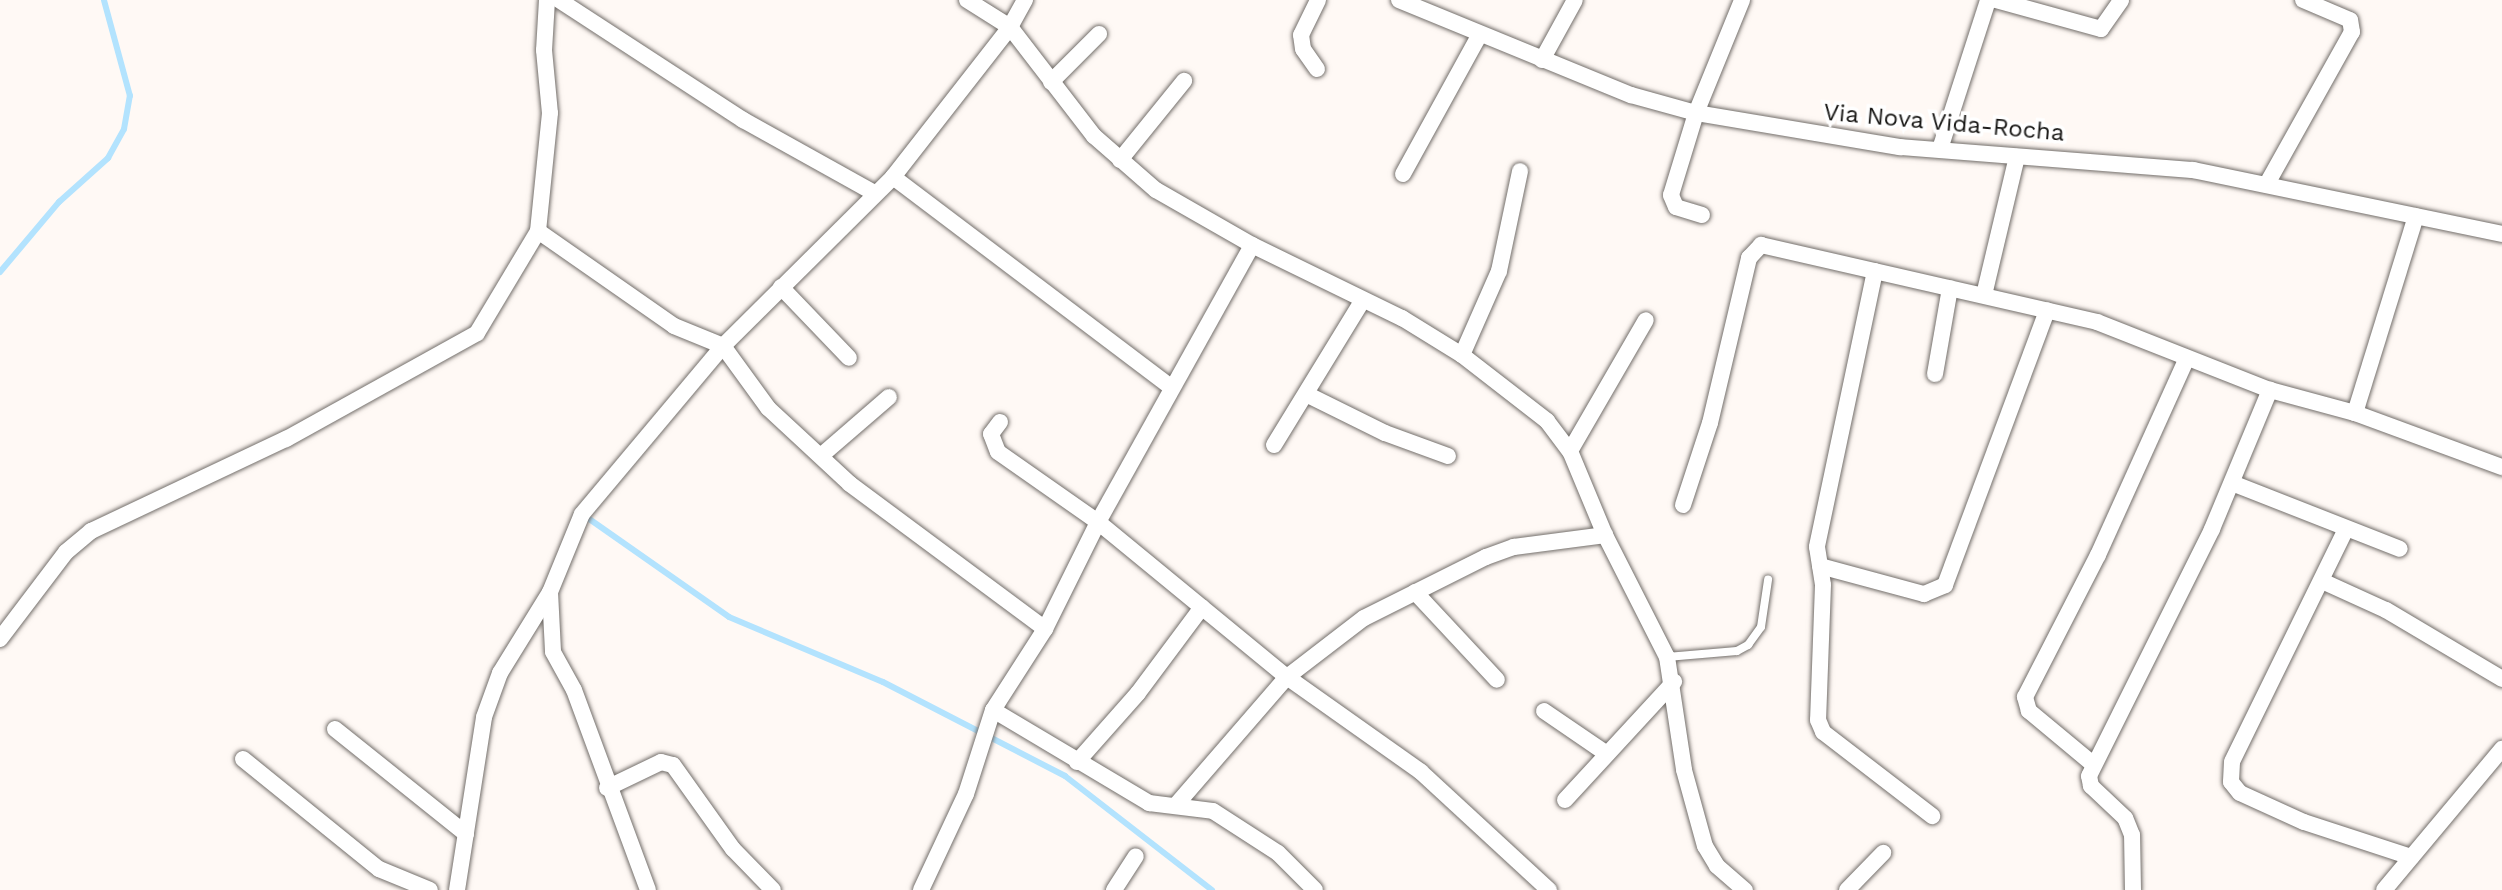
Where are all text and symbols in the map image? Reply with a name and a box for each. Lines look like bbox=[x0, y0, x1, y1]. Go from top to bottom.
street label: Via Nova Vida-Rocha bbox=[1821, 98, 2067, 148]

